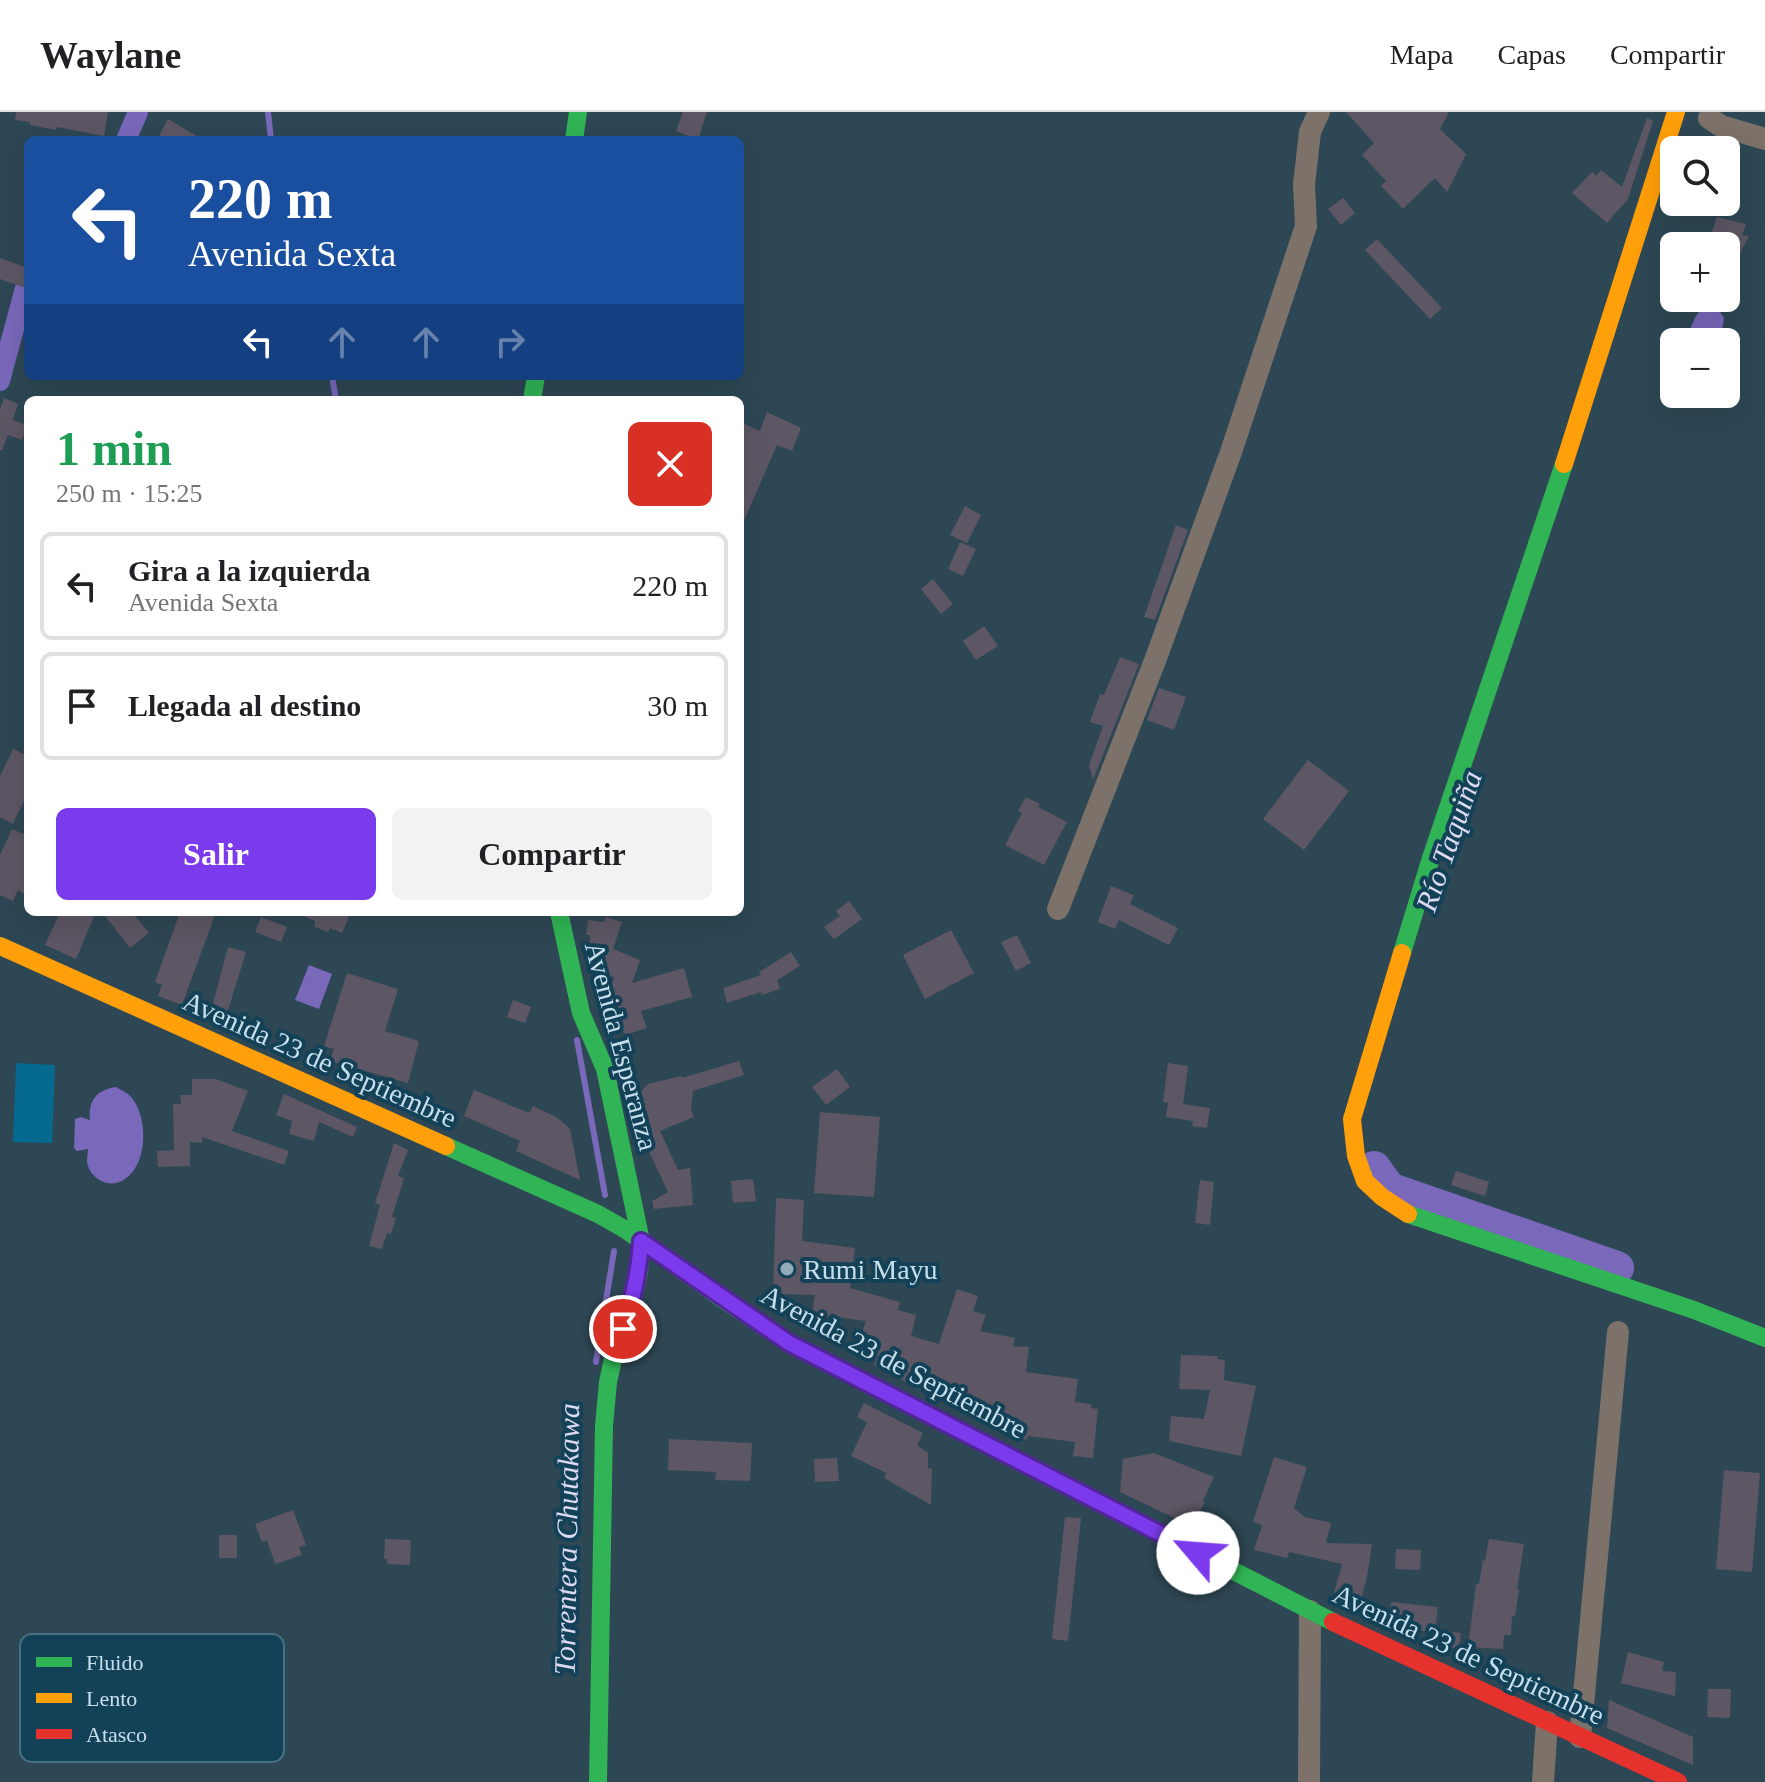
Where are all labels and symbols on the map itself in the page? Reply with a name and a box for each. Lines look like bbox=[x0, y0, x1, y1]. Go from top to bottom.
water label: Río Taquiña bbox=[1409, 766, 1488, 916]
street label: Avenida Esperanza bbox=[579, 938, 664, 1154]
street label: Avenida 23 de Septiembre bbox=[178, 985, 461, 1134]
place label: Rumi Mayu bbox=[803, 1254, 938, 1285]
marker: Rumi Mayu bbox=[778, 1260, 796, 1278]
street label: Avenida 23 de Septiembre bbox=[756, 1278, 1032, 1445]
pin bbox=[589, 1295, 657, 1363]
water label: Torrentera Chutakawa bbox=[548, 1403, 585, 1675]
position arrow bbox=[1156, 1511, 1240, 1595]
street label: Avenida 23 de Septiembre bbox=[1328, 1578, 1609, 1731]
legend bbox=[20, 1634, 284, 1762]
text: Fluido bbox=[86, 1650, 143, 1675]
text: Lento bbox=[86, 1686, 137, 1711]
text: Atasco bbox=[86, 1722, 147, 1747]

